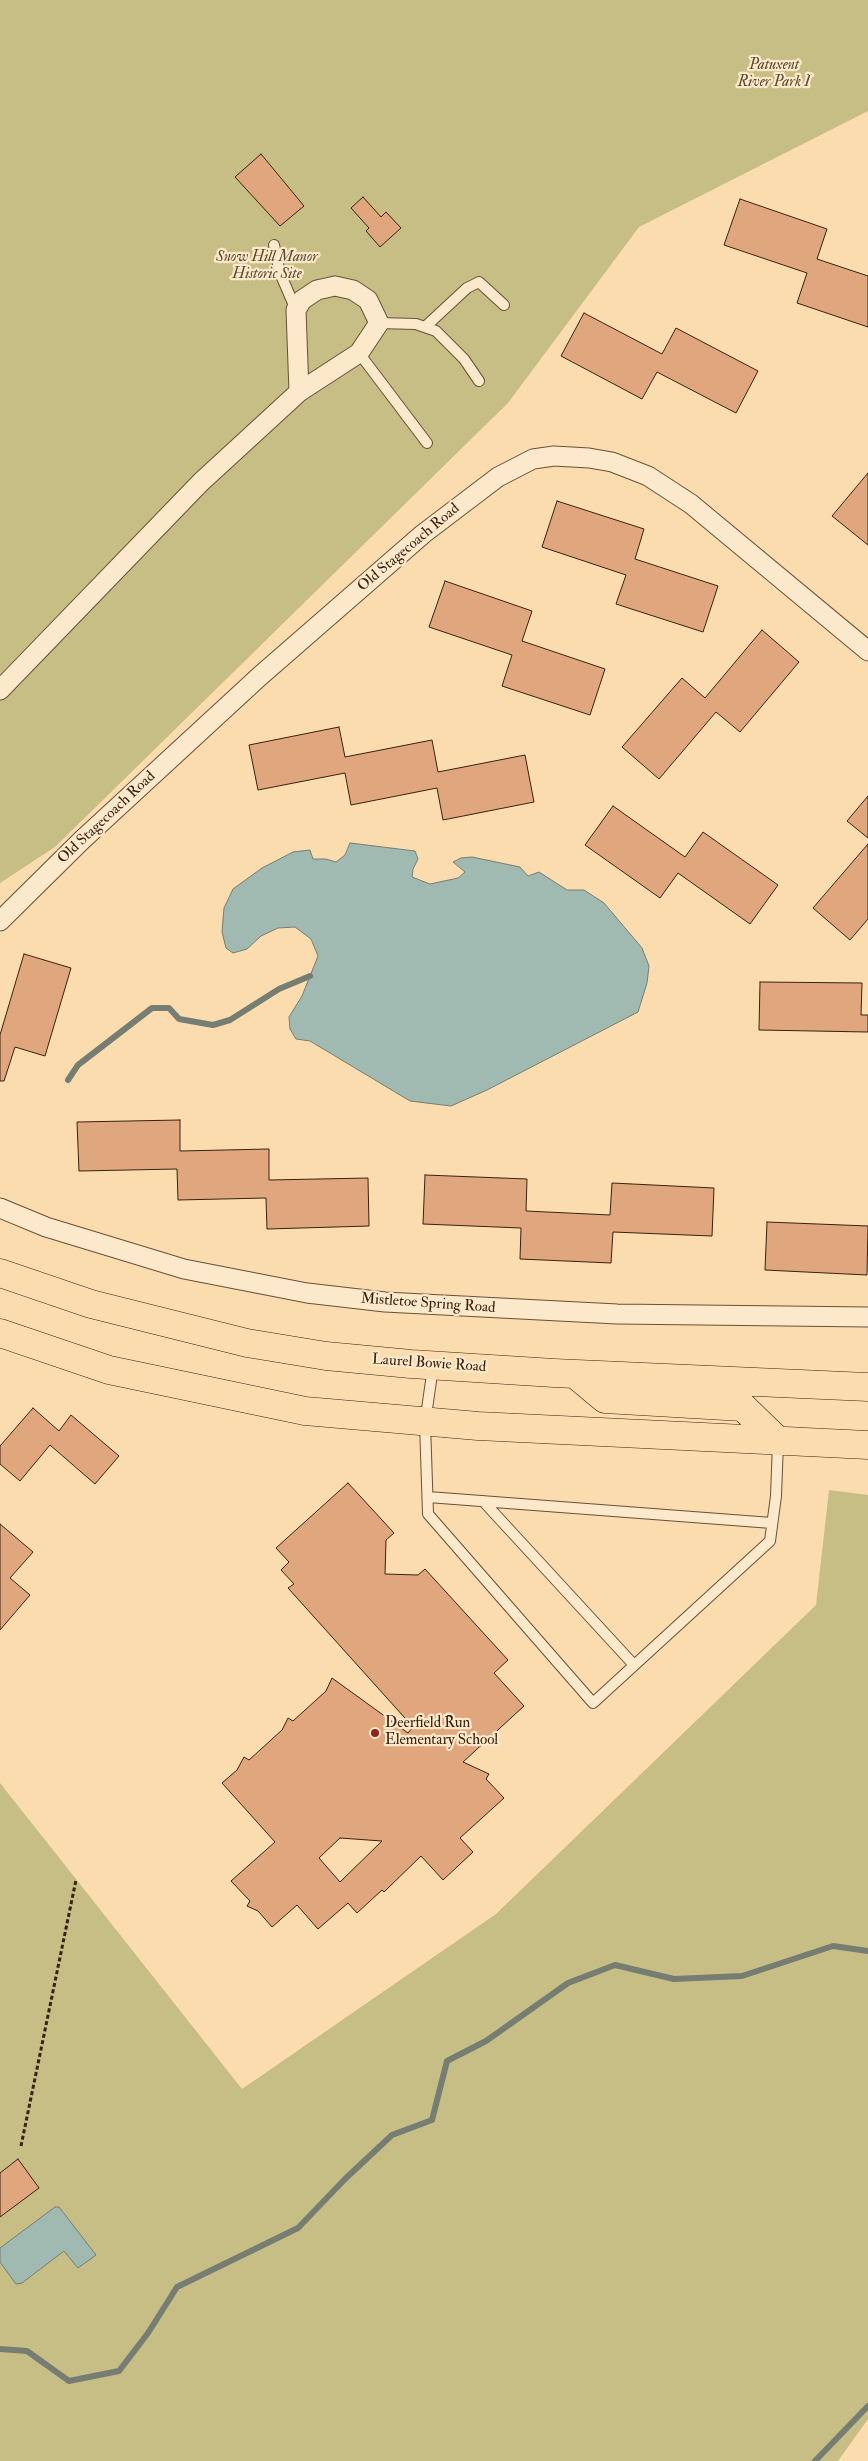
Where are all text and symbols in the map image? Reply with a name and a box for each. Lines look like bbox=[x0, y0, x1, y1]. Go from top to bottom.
park label: Patuxent River Park I bbox=[738, 57, 810, 92]
park label: Snow Hill Manor Historic Site bbox=[216, 249, 318, 284]
street label: Old Stagecoach Road bbox=[354, 500, 464, 596]
street label: Old Stagecoach Road bbox=[54, 768, 160, 868]
street label: Mistletoe Spring Road bbox=[360, 1290, 496, 1318]
street label: Laurel Bowie Road bbox=[371, 1351, 487, 1377]
place label: Deerfield Run Elementary School bbox=[385, 1715, 498, 1750]
marker: Deerfield Run Elementary School bbox=[369, 1727, 381, 1739]

